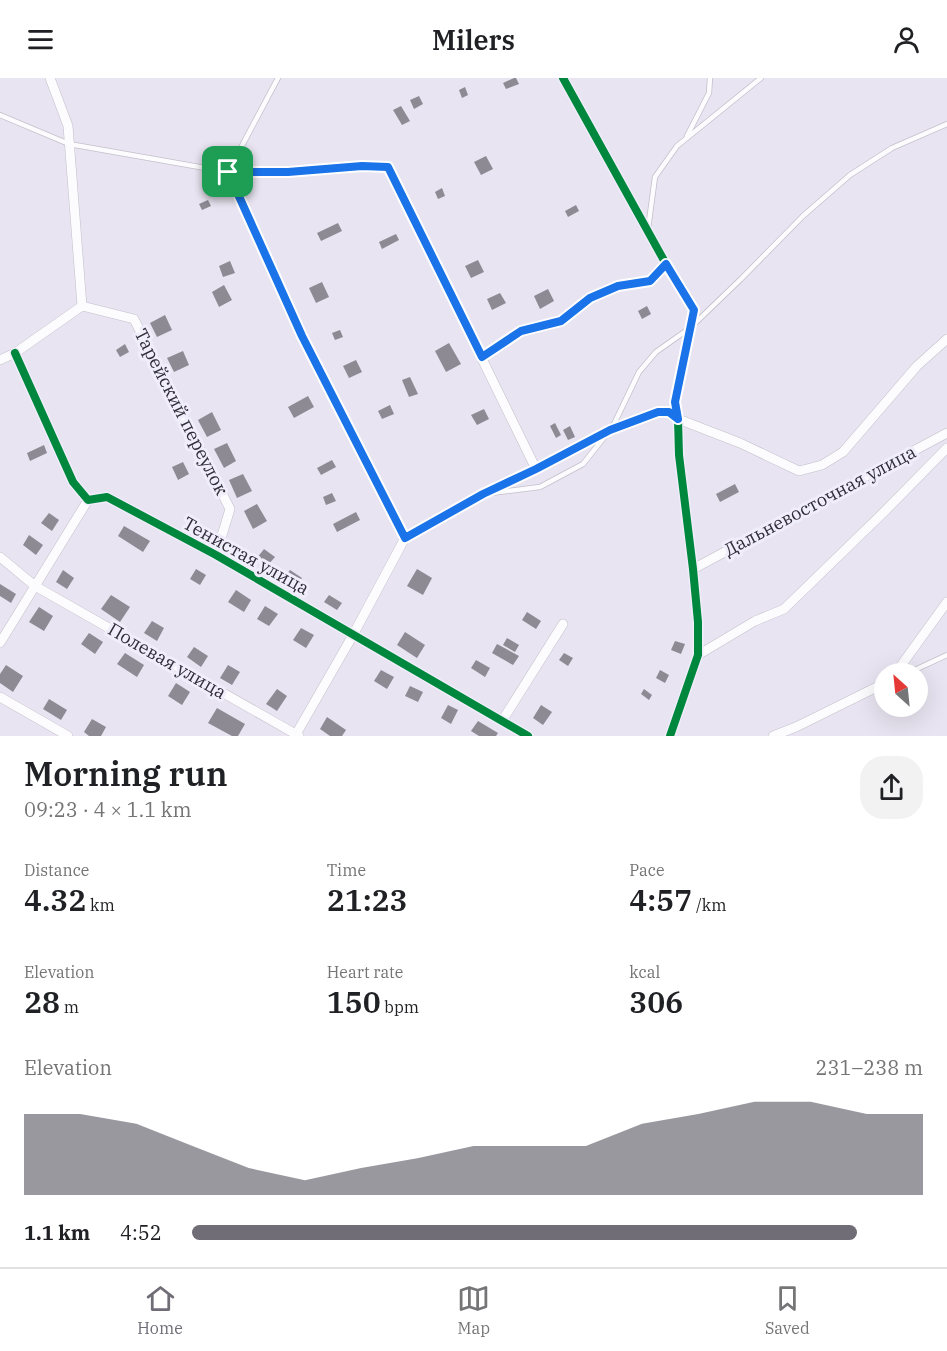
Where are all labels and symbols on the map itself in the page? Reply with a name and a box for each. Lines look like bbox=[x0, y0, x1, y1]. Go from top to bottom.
pin bbox=[202, 146, 253, 197]
street label: Тарейский переулок bbox=[129, 325, 234, 499]
street label: Дальневосточная улица bbox=[720, 440, 920, 561]
street label: Тенистая улица bbox=[179, 511, 314, 600]
street label: Полевая улица bbox=[104, 617, 231, 704]
north arrow bbox=[874, 663, 928, 717]

